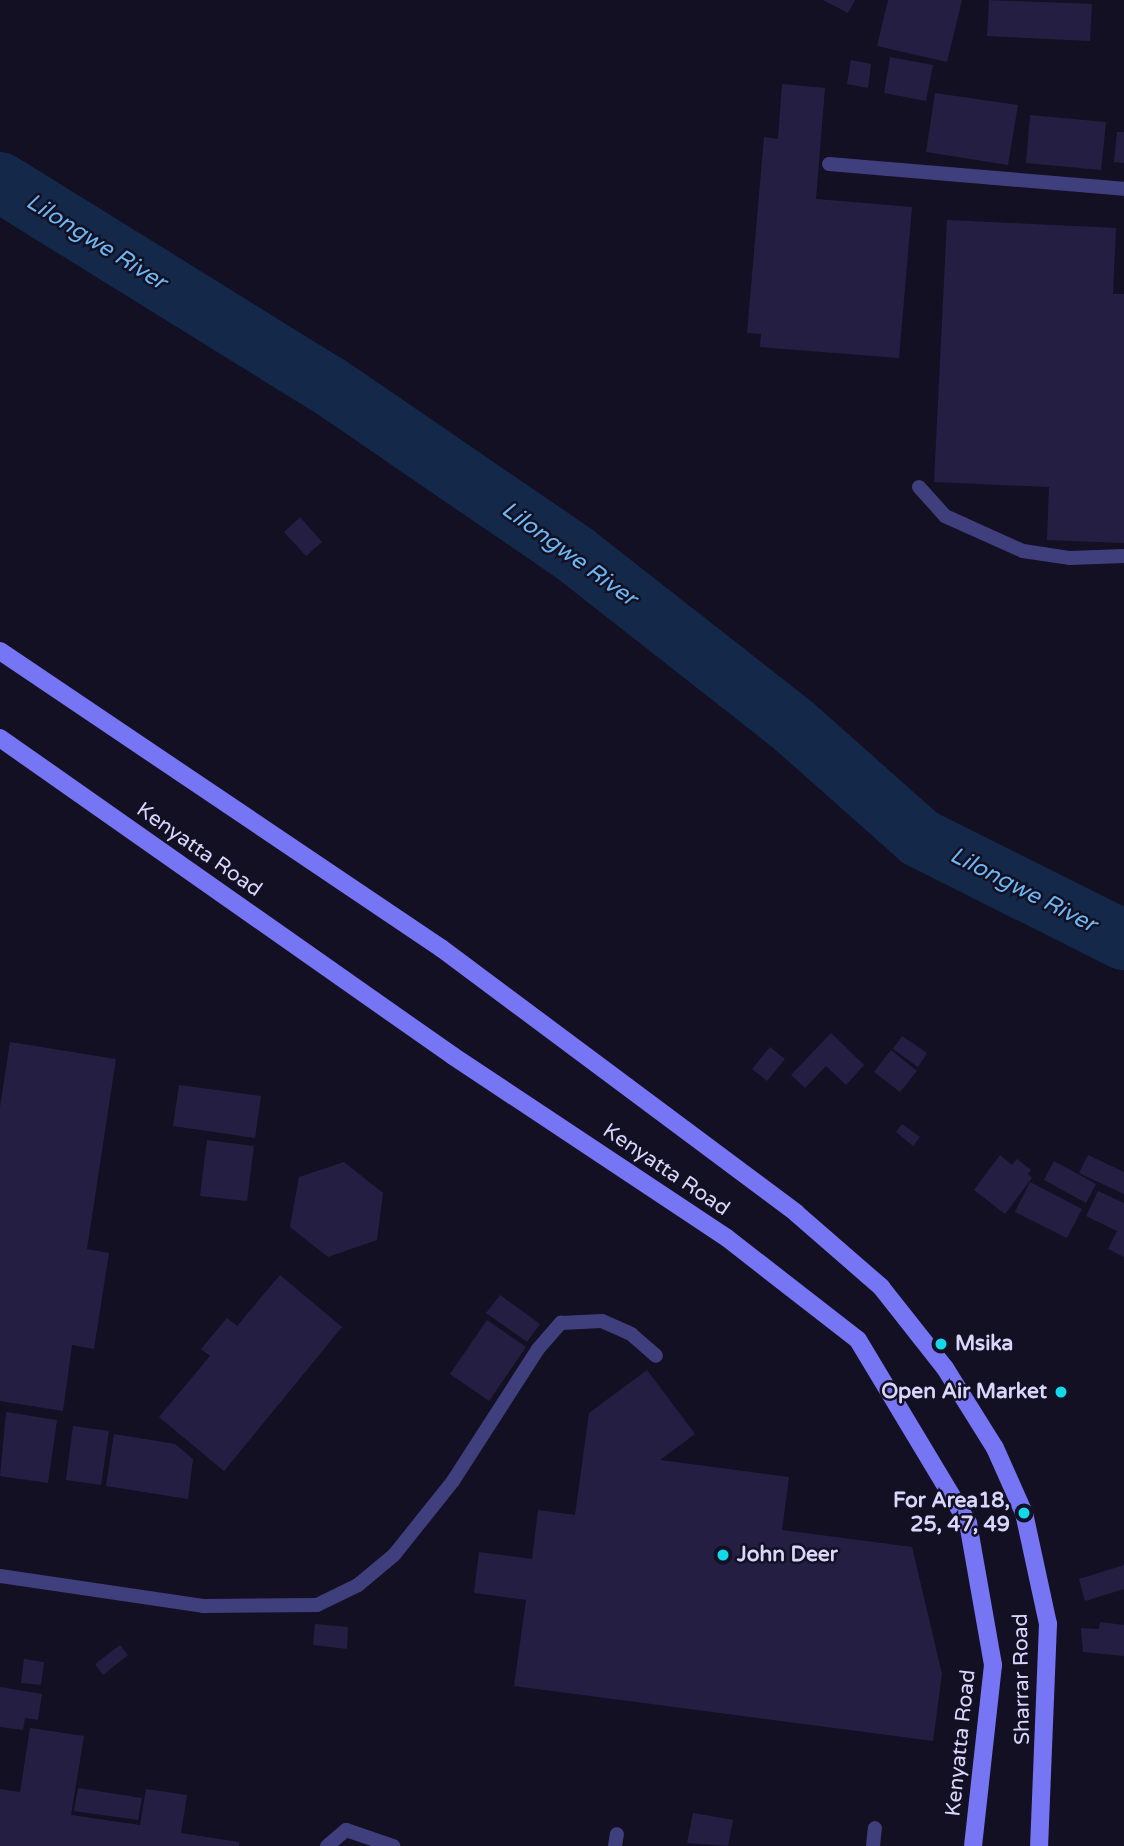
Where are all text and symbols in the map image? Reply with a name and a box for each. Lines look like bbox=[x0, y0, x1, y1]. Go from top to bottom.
water label: Lilongwe River bbox=[21, 188, 171, 296]
water label: Lilongwe River bbox=[496, 496, 642, 612]
street label: Kenyatta Road bbox=[131, 797, 267, 903]
water label: Lilongwe River bbox=[945, 841, 1101, 939]
street label: Kenyatta Road bbox=[598, 1118, 734, 1222]
place label: Msika bbox=[955, 1331, 1013, 1357]
marker: Msika bbox=[933, 1336, 949, 1352]
place label: Open Air Market bbox=[881, 1379, 1047, 1405]
marker: Open Air Market bbox=[1053, 1384, 1069, 1400]
place label: For Area18, 25, 47, 49 bbox=[893, 1488, 1010, 1538]
marker: For Area18, 25, 47, 49 bbox=[1016, 1505, 1032, 1521]
place label: John Deer bbox=[737, 1542, 838, 1568]
marker: John Deer bbox=[715, 1547, 731, 1563]
street label: Sharrar Road bbox=[1008, 1613, 1036, 1745]
street label: Kenyatta Road bbox=[941, 1668, 981, 1818]

